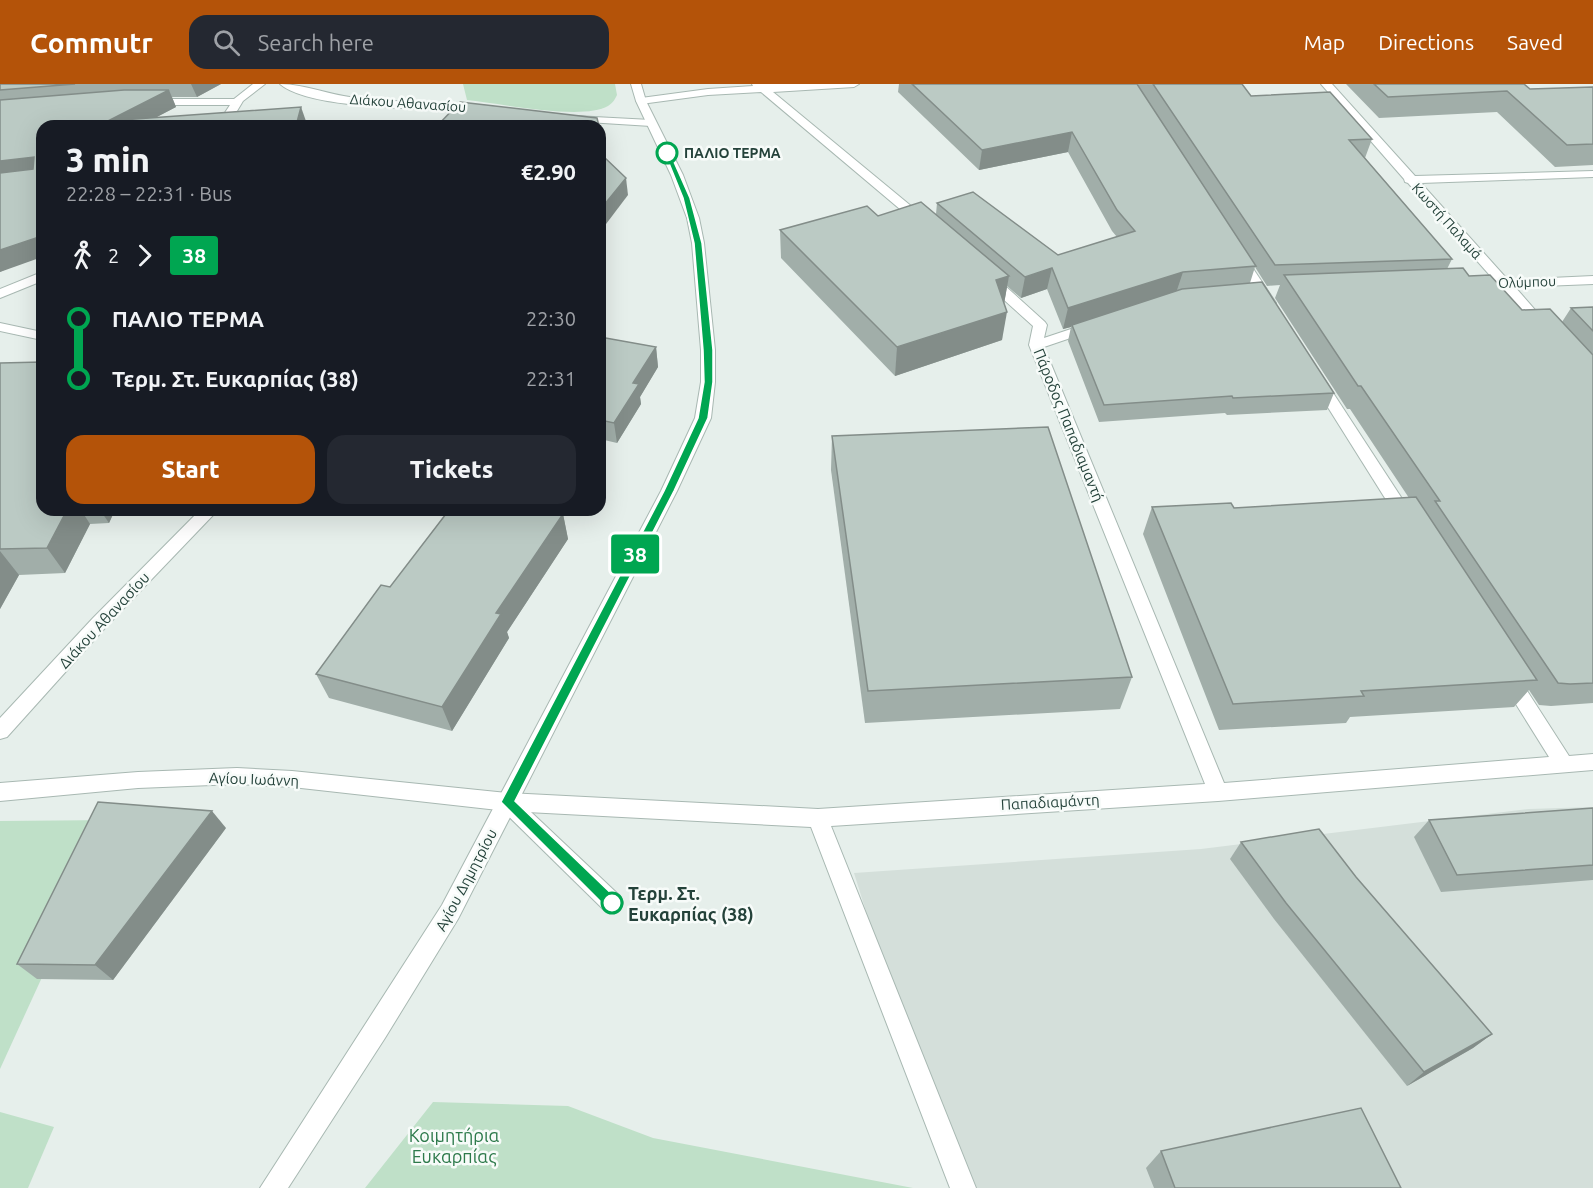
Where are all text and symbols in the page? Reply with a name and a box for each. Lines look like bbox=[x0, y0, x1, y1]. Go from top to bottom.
search box bbox=[189, 15, 609, 69]
icon: search bbox=[210, 26, 243, 59]
text: Commutr bbox=[30, 27, 153, 58]
text: Search here bbox=[258, 30, 374, 55]
text: Map bbox=[1304, 30, 1345, 54]
text: Directions bbox=[1378, 30, 1474, 54]
text: Saved bbox=[1507, 30, 1563, 54]
street label: Διάκου Αθανασίου bbox=[349, 91, 467, 115]
text: 3 min bbox=[66, 141, 150, 178]
marker: ΠΑΛΙΟ ΤΕΡΜΑ bbox=[656, 142, 678, 164]
place label: ΠΑΛΙΟ ΤΕΡΜΑ bbox=[684, 145, 781, 161]
text: €2.90 bbox=[521, 159, 576, 184]
street label: Κωστή Παλαμά bbox=[1409, 180, 1486, 263]
text: 22:28 – 22:31 · Bus bbox=[66, 182, 232, 205]
icon: walk bbox=[66, 239, 99, 272]
icon: forward bbox=[128, 239, 161, 272]
text: 38 bbox=[182, 243, 206, 267]
text: 2 bbox=[108, 244, 119, 267]
street label: Ολύμπου bbox=[1498, 273, 1556, 291]
text: ΠΑΛΙΟ ΤΕΡΜΑ bbox=[112, 306, 264, 331]
text: 22:30 bbox=[526, 307, 576, 330]
street label: Πάροδος Παπαδιαμαντή bbox=[1030, 346, 1108, 504]
text: Τερμ. Στ. Ευκαρπίας (38) bbox=[112, 366, 359, 391]
text: 22:31 bbox=[526, 367, 576, 390]
button: Start bbox=[66, 435, 315, 504]
button: Tickets bbox=[327, 435, 576, 504]
line badge: 38 bbox=[608, 534, 662, 574]
text: 38 bbox=[623, 542, 647, 566]
street label: Διάκου Αθανασίου bbox=[55, 569, 153, 671]
street label: Αγίου Ιωάννη bbox=[209, 769, 299, 789]
street label: Παπαδιαμάντη bbox=[1000, 791, 1100, 813]
street label: Αγίου Δημητρίου bbox=[432, 826, 500, 934]
place label: Τερμ. Στ. Ευκαρπίας (38) bbox=[628, 883, 754, 925]
marker: Τερμ. Στ. Ευκαρπίας (38) bbox=[601, 892, 623, 914]
park label: Κοιμητήρια Ευκαρπίας bbox=[409, 1125, 500, 1167]

